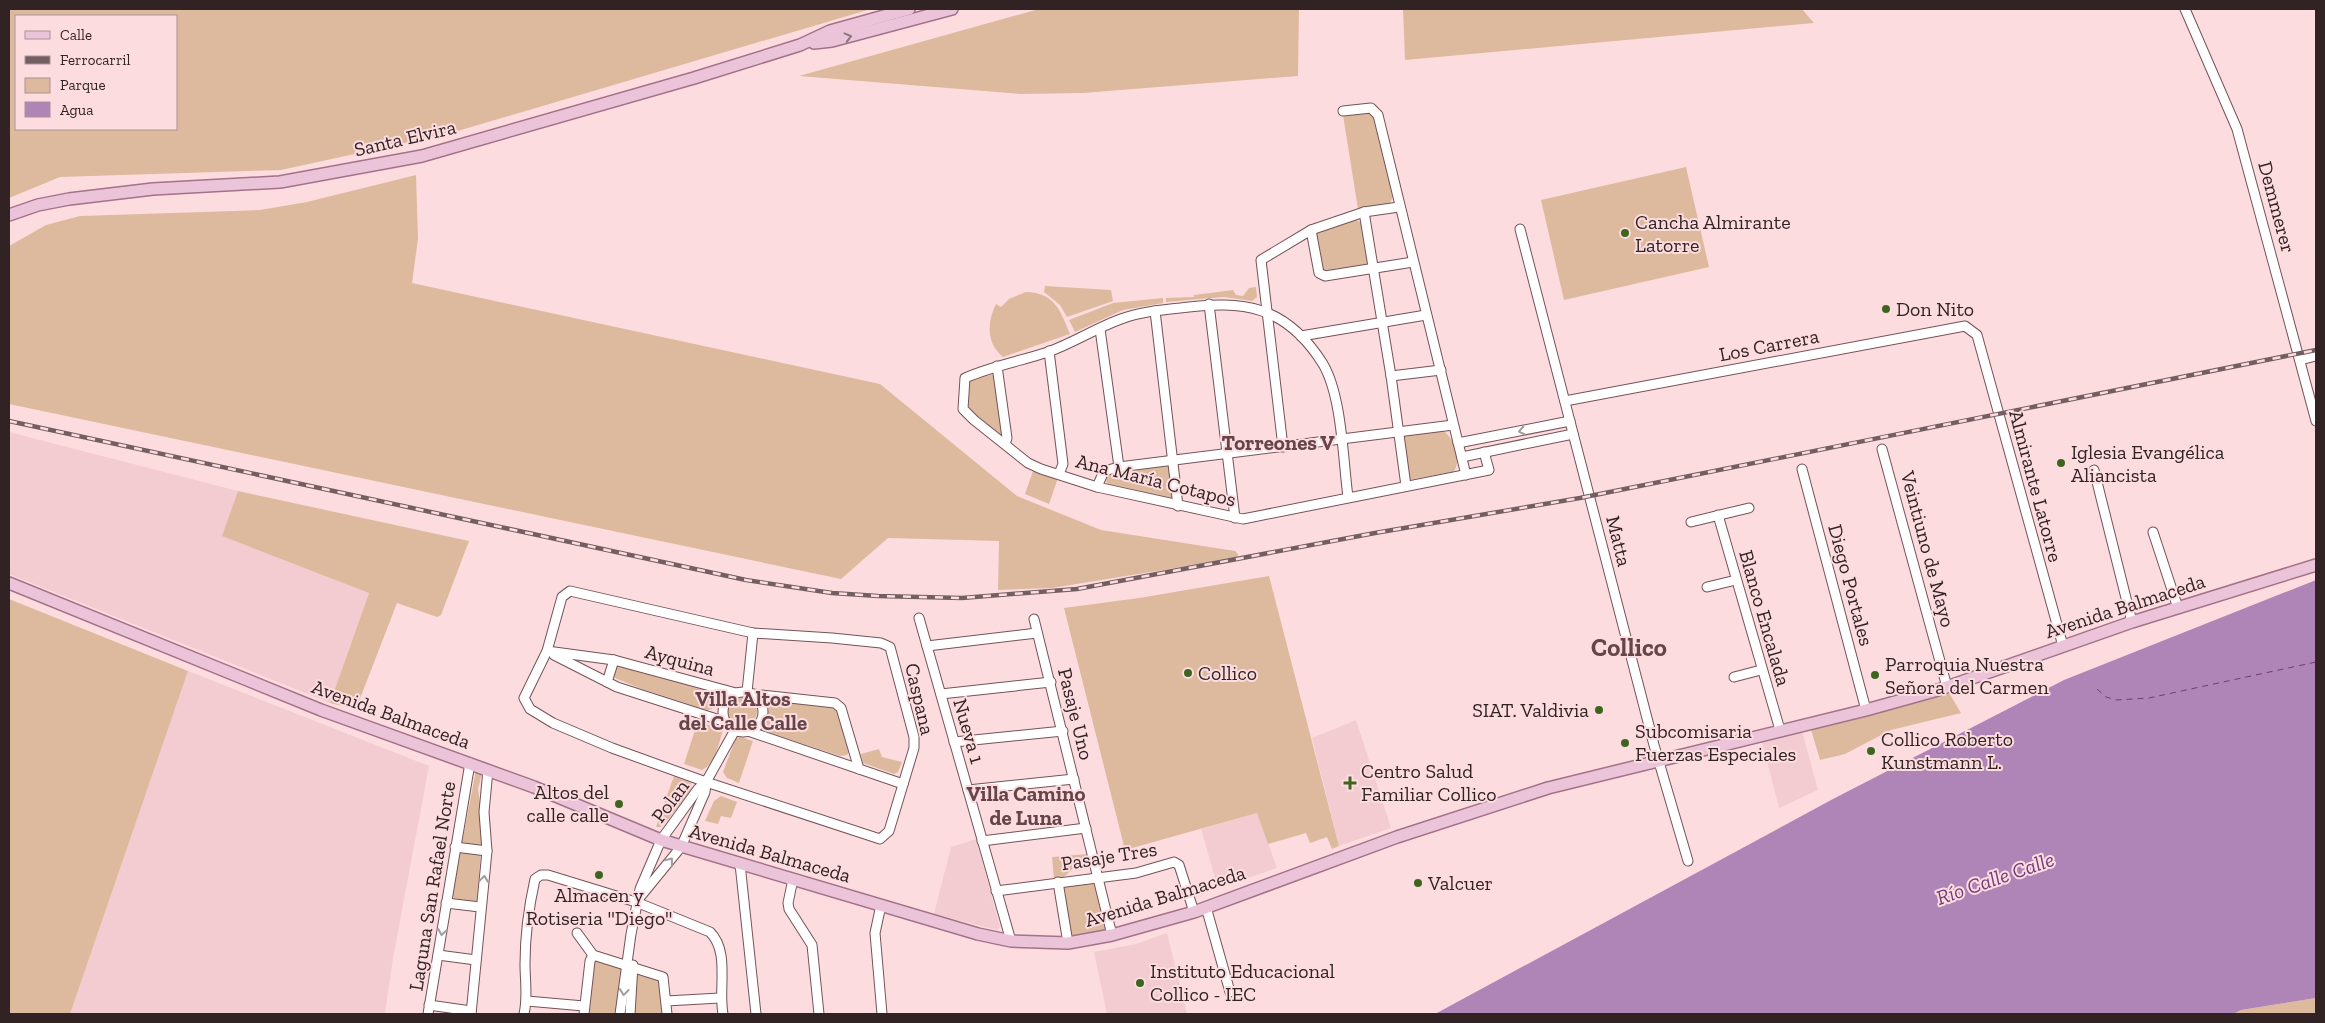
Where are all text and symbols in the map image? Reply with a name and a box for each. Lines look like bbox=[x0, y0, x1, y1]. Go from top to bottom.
legend bbox=[15, 15, 178, 130]
text: Calle bbox=[60, 26, 92, 44]
one-way arrow bbox=[843, 32, 851, 42]
text: Ferrocarril bbox=[60, 51, 130, 69]
text: Parque bbox=[60, 76, 106, 94]
text: Agua bbox=[60, 101, 93, 119]
street label: Santa Elvira bbox=[352, 115, 459, 161]
street label: Demmerer bbox=[2253, 159, 2301, 255]
place label: Cancha Almirante Latorre bbox=[1635, 210, 1791, 257]
marker: Cancha Almirante Latorre bbox=[1619, 227, 1631, 239]
place label: Don Nito bbox=[1896, 297, 1974, 321]
marker: Don Nito bbox=[1880, 303, 1892, 315]
street label: Los Carrera bbox=[1717, 323, 1821, 366]
street label: Almirante Latorre bbox=[2004, 407, 2068, 565]
one-way arrow bbox=[1518, 425, 1526, 435]
district label: Torreones V bbox=[1221, 430, 1335, 455]
place label: Iglesia Evangélica Aliancista bbox=[2071, 440, 2225, 487]
street label: Ana María Cotapos bbox=[1073, 448, 1239, 512]
marker: Iglesia Evangélica Aliancista bbox=[2055, 457, 2067, 469]
street label: Veintiuno de Mayo bbox=[1895, 467, 1960, 630]
street label: Matta bbox=[1601, 513, 1637, 569]
street label: Diego Portales bbox=[1823, 521, 1879, 649]
street label: Blanco Encalada bbox=[1734, 547, 1796, 689]
street label: Avenida Balmaceda bbox=[2042, 569, 2208, 643]
district label: Collico bbox=[1591, 632, 1667, 662]
street label: Ayquina bbox=[643, 639, 718, 681]
place label: Parroquia Nuestra Señora del Carmen bbox=[1885, 652, 2049, 699]
street label: Caspana bbox=[900, 661, 940, 738]
place label: Collico bbox=[1198, 661, 1257, 685]
street label: Pasaje Uno bbox=[1053, 665, 1099, 763]
marker: Collico bbox=[1182, 667, 1194, 679]
marker: Parroquia Nuestra Señora del Carmen bbox=[1869, 669, 1881, 681]
street label: Avenida Balmaceda bbox=[309, 674, 474, 754]
district label: Villa Altos del Calle Calle bbox=[679, 686, 807, 735]
street label: Nueva 1 bbox=[948, 696, 990, 767]
place label: SIAT. Valdivia bbox=[1472, 698, 1589, 722]
marker: SIAT. Valdivia bbox=[1593, 704, 1605, 716]
place label: Subcomisaria Fuerzas Especiales bbox=[1635, 719, 1796, 766]
place label: Collico Roberto Kunstmann L. bbox=[1881, 727, 2013, 774]
marker: Subcomisaria Fuerzas Especiales bbox=[1619, 737, 1631, 749]
marker: Collico Roberto Kunstmann L. bbox=[1865, 745, 1877, 757]
place label: Centro Salud Familiar Collico bbox=[1361, 759, 1497, 806]
street label: Polan bbox=[646, 774, 694, 827]
marker: Centro Salud Familiar Collico bbox=[1343, 776, 1357, 790]
street label: Laguna San Rafael Norte bbox=[404, 780, 460, 992]
place label: Altos del calle calle bbox=[527, 780, 609, 827]
district label: Villa Camino de Luna bbox=[967, 781, 1085, 830]
marker: Altos del calle calle bbox=[613, 798, 625, 810]
street label: Avenida Balmaceda bbox=[687, 818, 854, 888]
street label: Pasaje Tres bbox=[1059, 837, 1159, 875]
water label: Río Calle Calle bbox=[1933, 846, 2057, 910]
one-way arrow bbox=[664, 858, 672, 867]
street label: Avenida Balmaceda bbox=[1082, 860, 1249, 932]
marker: Almacen y Rotiseria "Diego" bbox=[593, 869, 605, 881]
place label: Valcuer bbox=[1427, 871, 1493, 895]
one-way arrow bbox=[478, 874, 489, 882]
marker: Valcuer bbox=[1412, 877, 1424, 889]
place label: Almacen y Rotiseria "Diego" bbox=[526, 883, 672, 930]
one-way arrow bbox=[437, 927, 447, 936]
place label: Instituto Educacional Collico - IEC bbox=[1150, 959, 1335, 1006]
marker: Instituto Educacional Collico - IEC bbox=[1134, 977, 1146, 989]
one-way arrow bbox=[619, 988, 630, 996]

